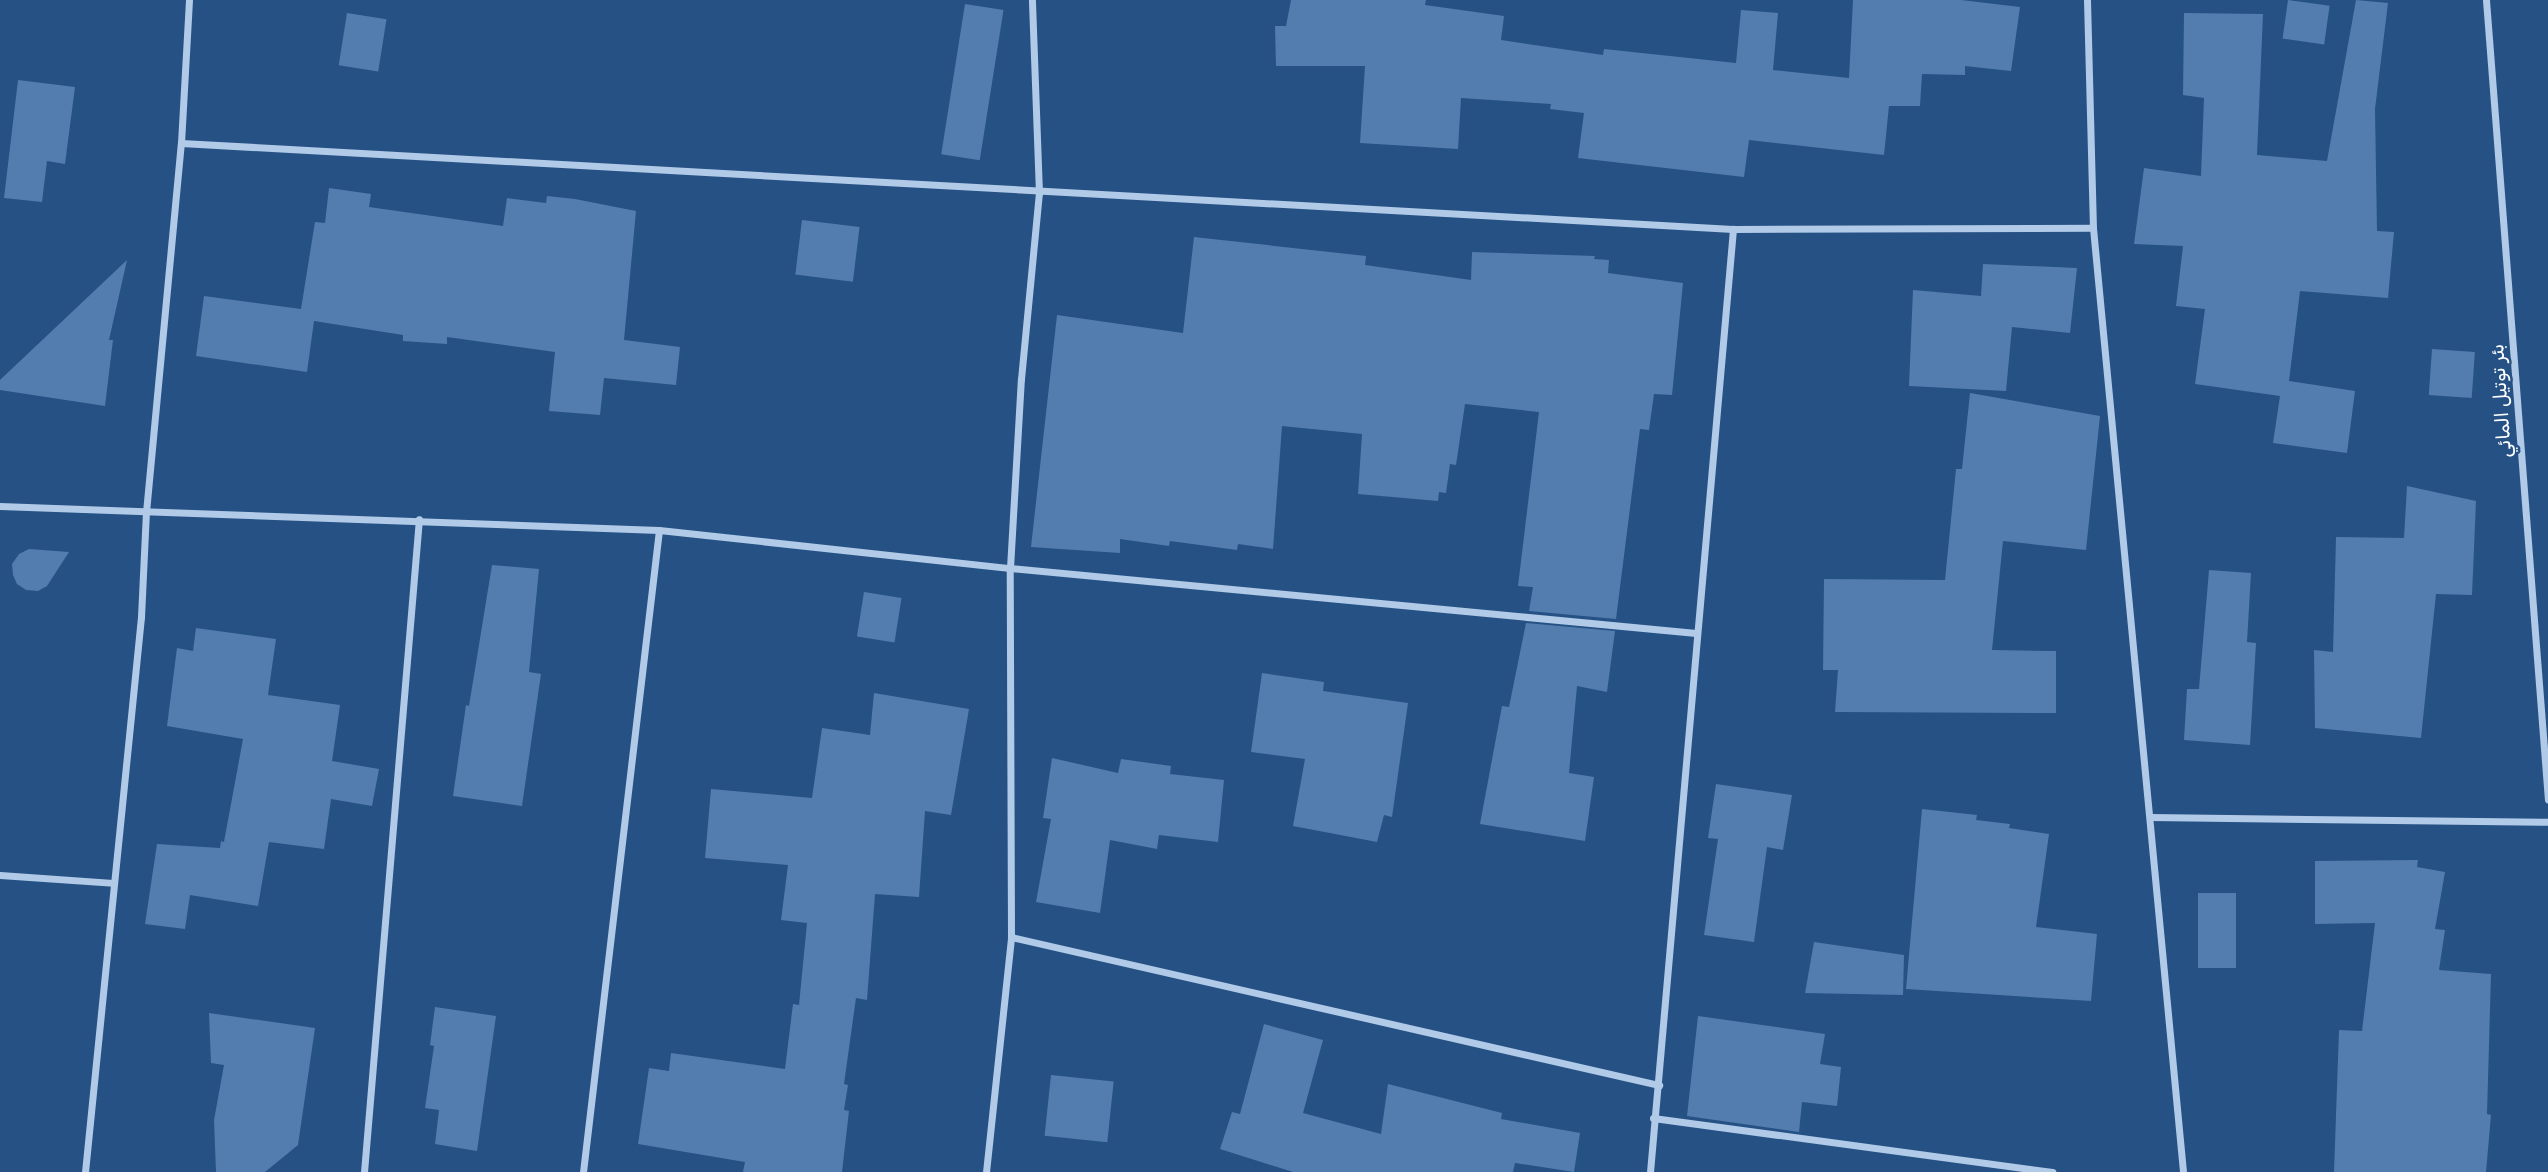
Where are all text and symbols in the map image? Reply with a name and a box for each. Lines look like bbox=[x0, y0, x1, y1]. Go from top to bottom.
street label: بئر توتيل المائي bbox=[2486, 343, 2516, 459]

